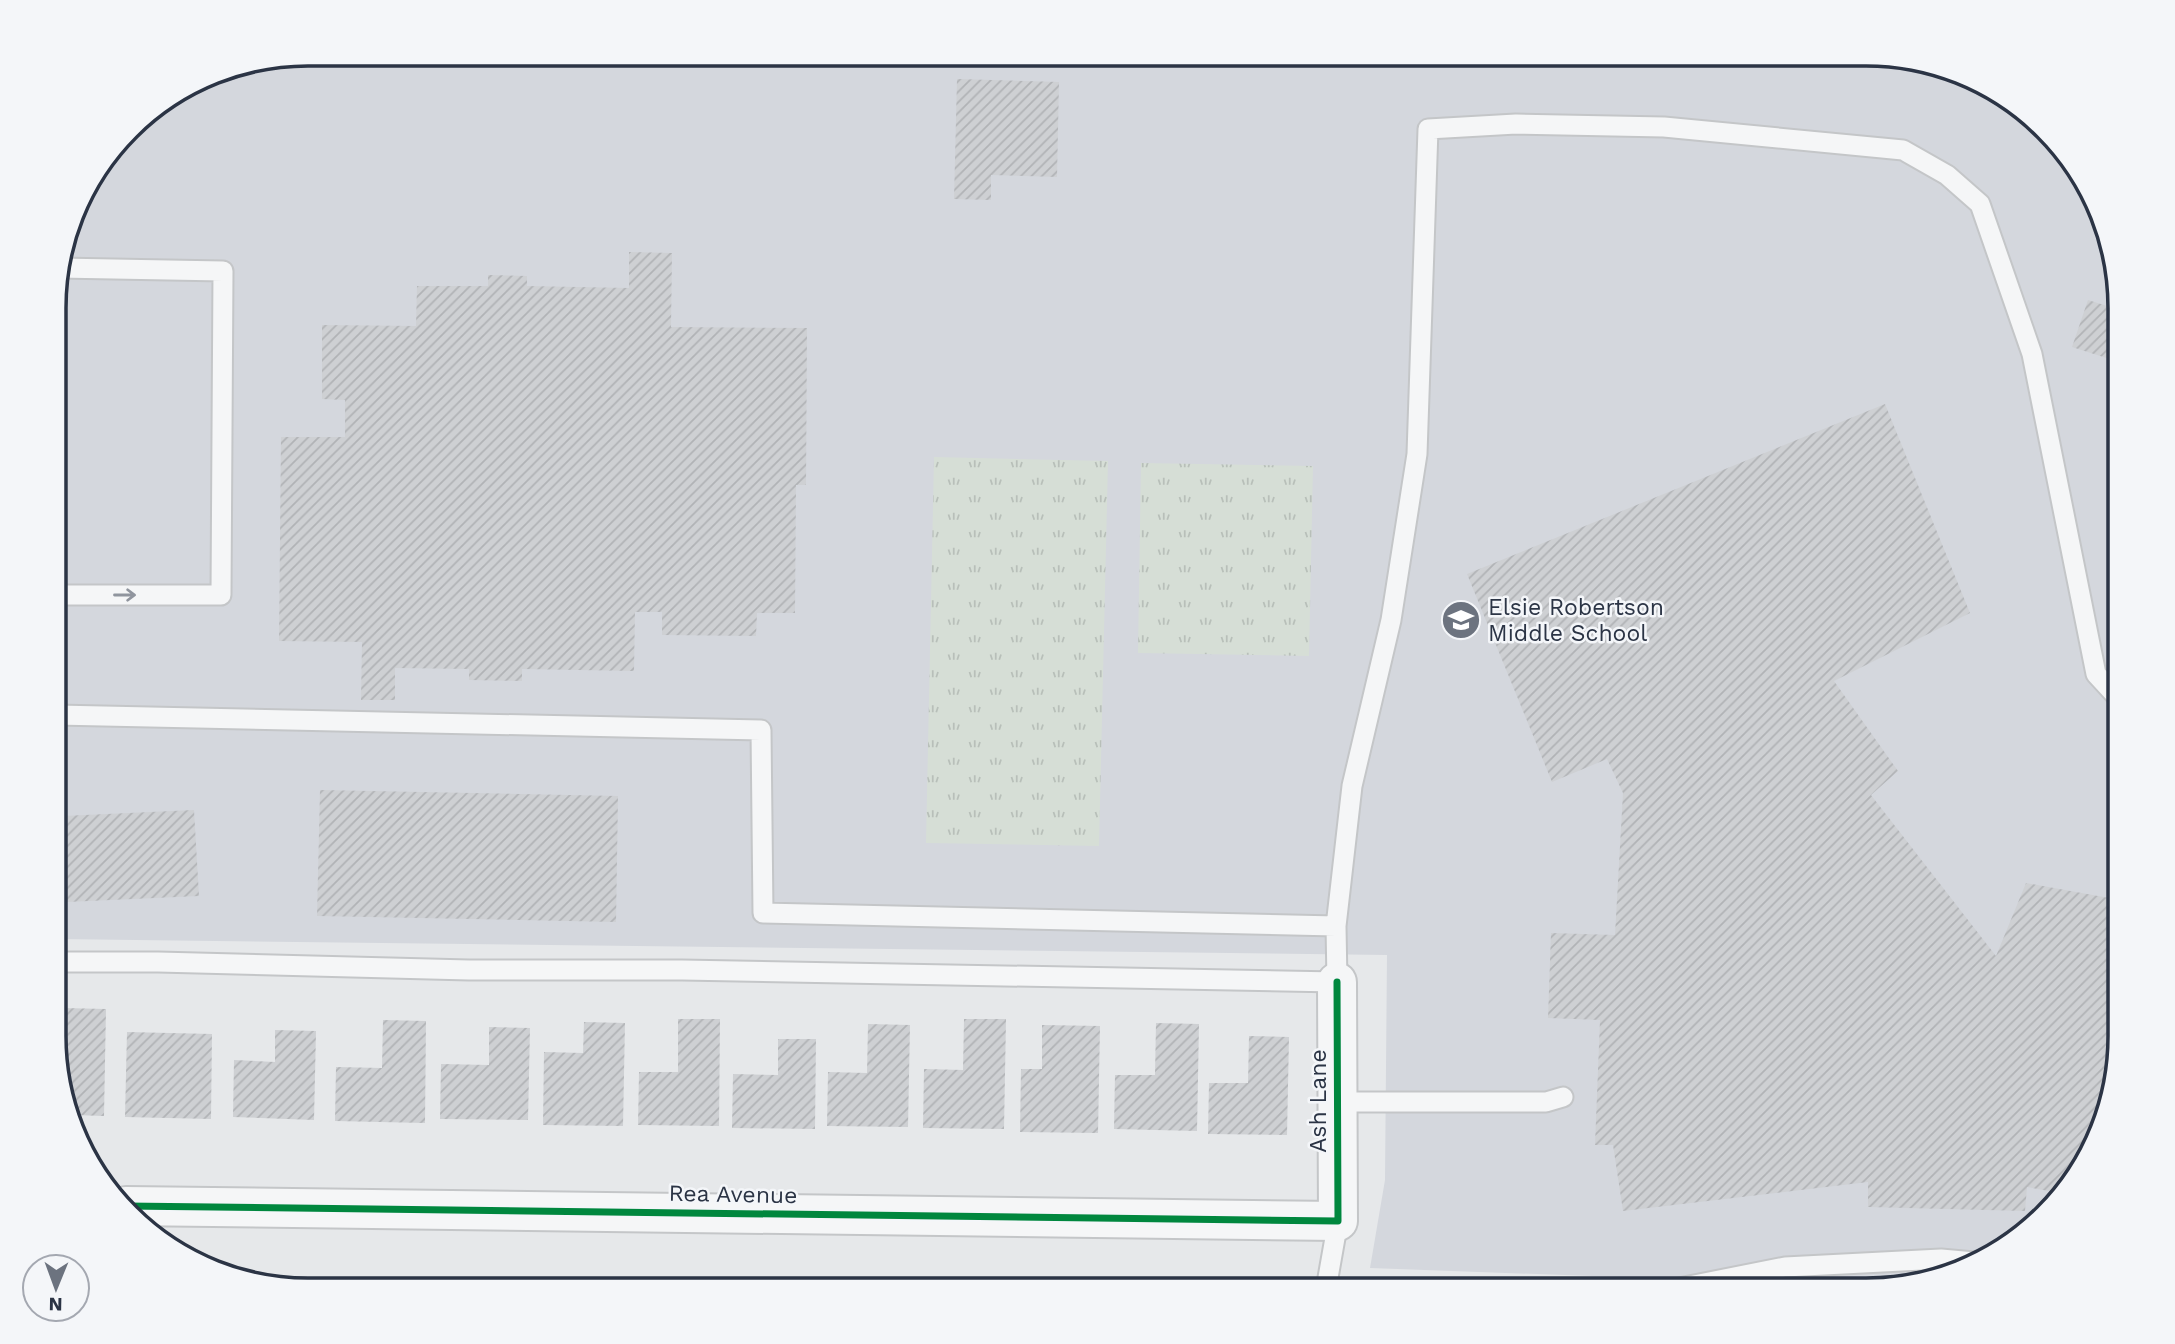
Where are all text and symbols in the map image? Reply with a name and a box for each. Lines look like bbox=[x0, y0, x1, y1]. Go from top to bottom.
one-way arrow bbox=[113, 588, 136, 602]
place label: Elsie Robertson Middle School bbox=[1488, 594, 1664, 647]
school or university icon: Elsie Robertson Middle School bbox=[1440, 599, 1482, 641]
street label: Ash Lane bbox=[1305, 1049, 1332, 1153]
street label: Rea Avenue bbox=[668, 1180, 798, 1209]
north arrow bbox=[21, 1253, 91, 1323]
text: N bbox=[48, 1293, 63, 1316]

